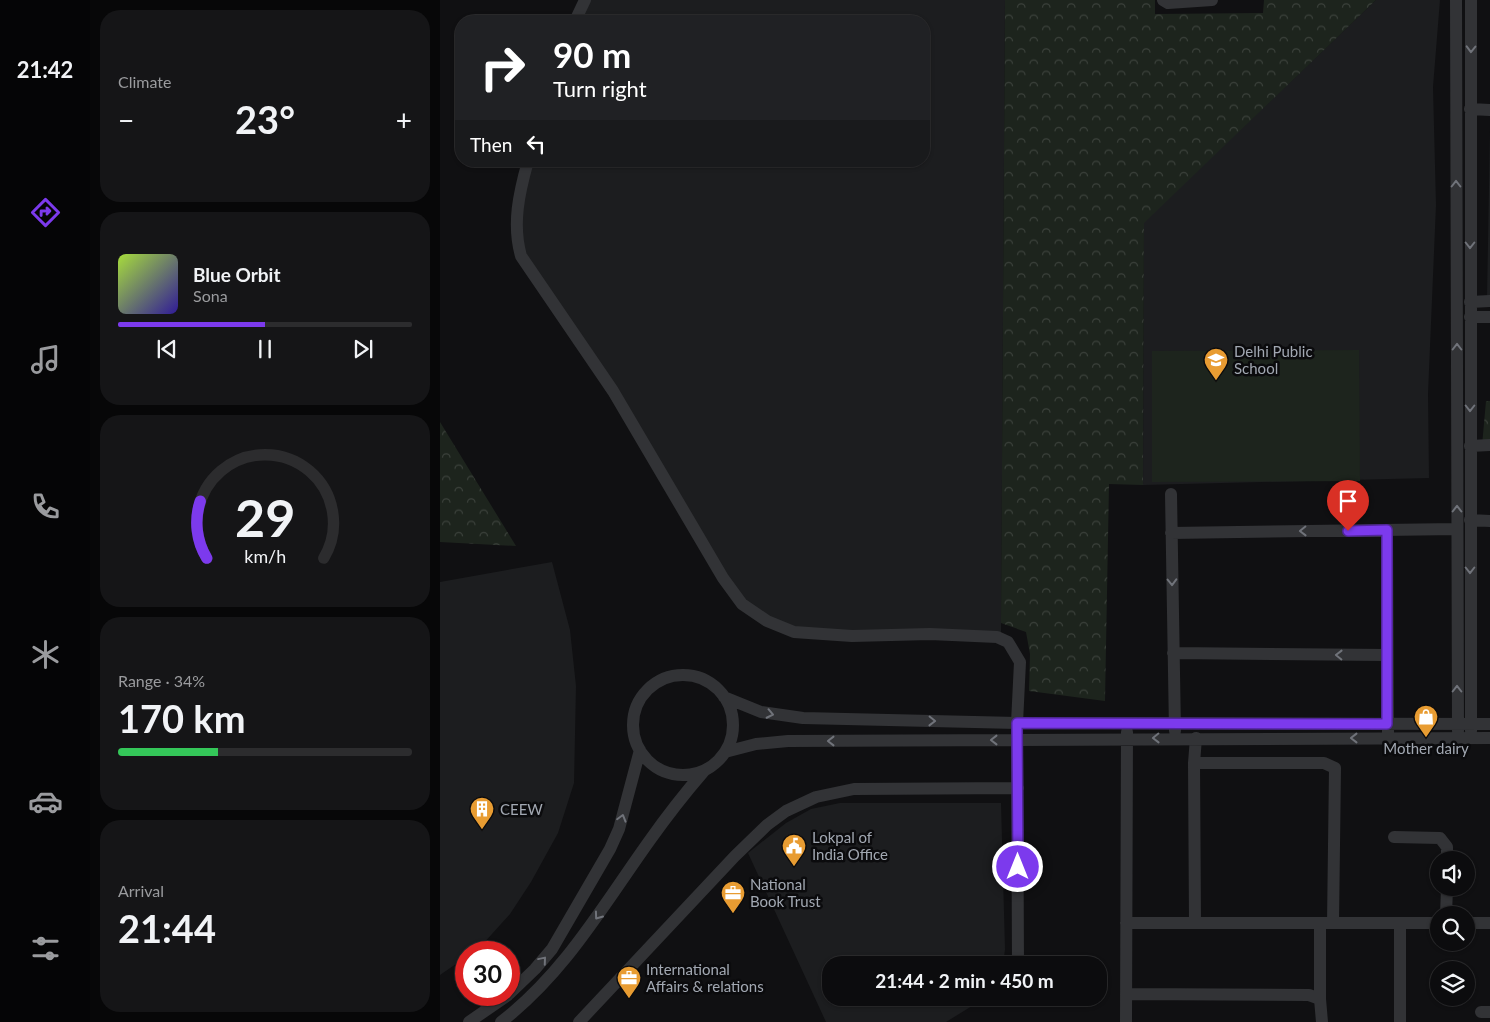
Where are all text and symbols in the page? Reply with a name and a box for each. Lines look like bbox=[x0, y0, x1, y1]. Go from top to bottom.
text: 90 m bbox=[553, 33, 631, 75]
icon: right bbox=[470, 35, 535, 100]
one-way arrow bbox=[1465, 45, 1476, 53]
text: 21:42 bbox=[17, 56, 73, 83]
text: Climate bbox=[118, 72, 171, 91]
text: Turn right bbox=[553, 75, 647, 102]
text: 23° bbox=[235, 96, 295, 142]
text: − bbox=[118, 103, 134, 137]
text: + bbox=[396, 103, 412, 137]
icon: left bbox=[522, 130, 550, 158]
text: Then bbox=[470, 133, 512, 156]
one-way arrow bbox=[1451, 180, 1461, 188]
icon: directions bbox=[28, 195, 63, 230]
one-way arrow bbox=[1465, 242, 1475, 250]
text: Blue Orbit bbox=[193, 263, 281, 286]
text: Sona bbox=[193, 286, 228, 305]
icon: previous bbox=[153, 335, 181, 363]
icon: pause bbox=[251, 335, 279, 363]
icon: next bbox=[349, 335, 377, 363]
icon: music bbox=[28, 342, 63, 377]
place label: Delhi Public School bbox=[1234, 342, 1313, 377]
one-way arrow bbox=[1452, 343, 1462, 350]
school or university icon: Delhi Public School bbox=[1203, 347, 1229, 381]
one-way arrow bbox=[1465, 404, 1475, 412]
pin bbox=[1327, 480, 1369, 531]
text: 29 bbox=[235, 486, 295, 548]
icon: arrive bbox=[1334, 487, 1362, 515]
icon: phone bbox=[28, 489, 63, 524]
one-way arrow bbox=[1452, 505, 1462, 513]
one-way arrow bbox=[1299, 526, 1307, 537]
text: km/h bbox=[244, 545, 286, 567]
one-way arrow bbox=[1465, 567, 1475, 575]
one-way arrow bbox=[1167, 578, 1177, 586]
icon: climate bbox=[28, 637, 63, 672]
one-way arrow bbox=[1334, 650, 1342, 660]
text: Range · 34% bbox=[118, 671, 205, 690]
one-way arrow bbox=[1452, 685, 1463, 693]
text: 170 km bbox=[118, 695, 246, 741]
shop icon: Mother dairy bbox=[1413, 704, 1439, 738]
one-way arrow bbox=[765, 708, 774, 719]
one-way arrow bbox=[928, 716, 936, 727]
one-way arrow bbox=[1152, 733, 1160, 743]
one-way arrow bbox=[1350, 733, 1358, 743]
one-way arrow bbox=[990, 735, 998, 745]
one-way arrow bbox=[827, 736, 835, 746]
place label: Mother dairy bbox=[1383, 739, 1469, 757]
icon: car bbox=[28, 784, 63, 819]
building icon: CEEW bbox=[469, 796, 495, 830]
place label: CEEW bbox=[500, 800, 543, 818]
one-way arrow bbox=[616, 815, 626, 823]
place label: Lokpal of India Office bbox=[812, 828, 888, 863]
public building icon: Lokpal of India Office bbox=[781, 833, 807, 867]
position arrow bbox=[991, 840, 1043, 892]
map controls bbox=[1430, 851, 1475, 1006]
button: sound bbox=[1430, 851, 1475, 896]
place label: National Book Trust bbox=[750, 875, 821, 910]
office icon: National Book Trust bbox=[720, 880, 746, 914]
text: Arrival bbox=[118, 881, 164, 900]
text: 21:44 bbox=[118, 905, 216, 951]
button: search bbox=[1430, 906, 1475, 951]
one-way arrow bbox=[595, 910, 604, 920]
icon: filters bbox=[28, 931, 63, 966]
speed limit sign: 30 bbox=[455, 941, 520, 1006]
one-way arrow bbox=[537, 957, 546, 966]
place label: International Affairs & relations bbox=[646, 960, 764, 995]
button: layers bbox=[1430, 961, 1475, 1006]
office icon: International Affairs & relations bbox=[616, 965, 642, 999]
text: 21:44 · 2 min · 450 m bbox=[875, 969, 1054, 992]

